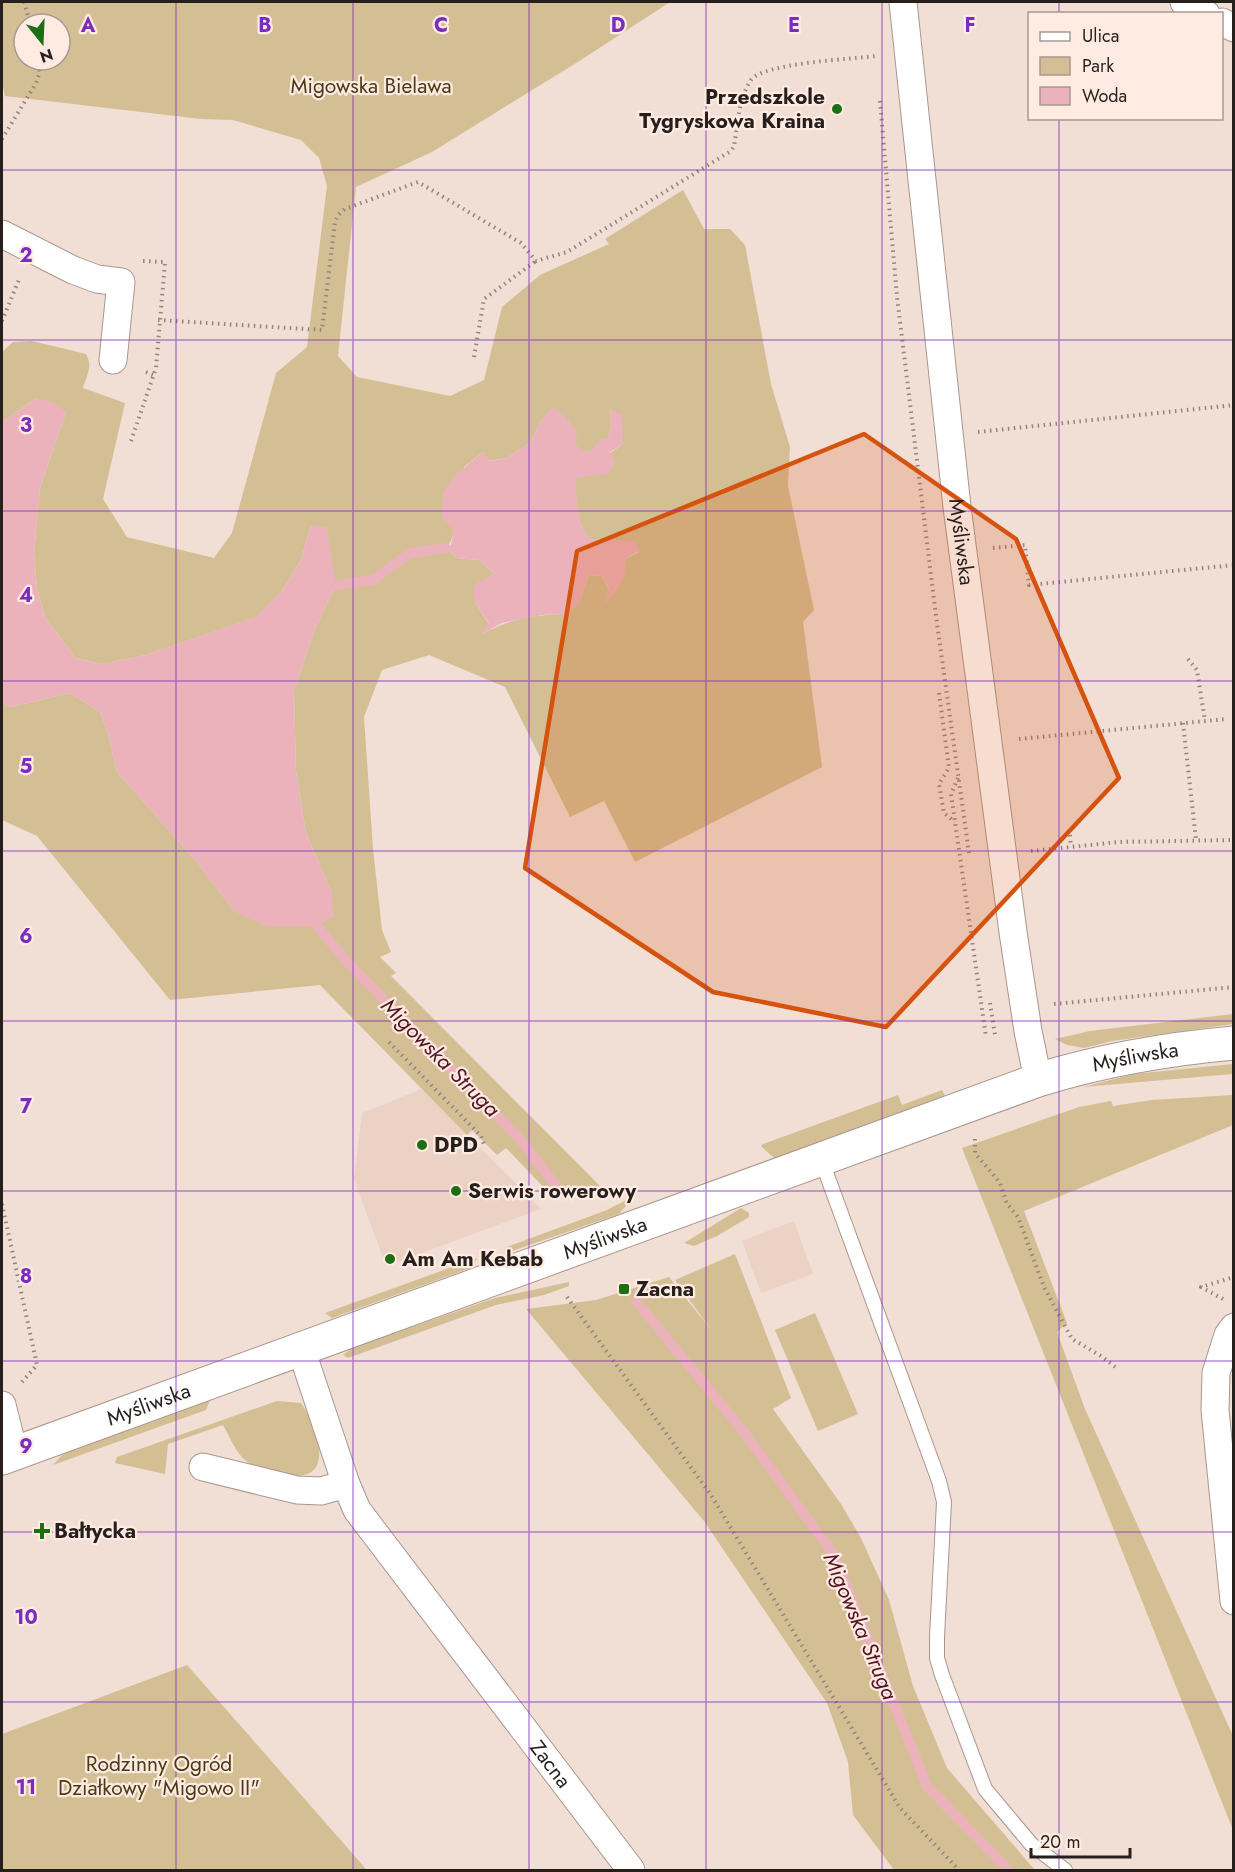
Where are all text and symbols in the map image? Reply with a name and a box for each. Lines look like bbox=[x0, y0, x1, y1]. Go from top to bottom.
text: A bbox=[80, 11, 96, 40]
text: B bbox=[258, 11, 272, 40]
text: C bbox=[434, 11, 448, 40]
text: D bbox=[611, 11, 625, 40]
text: E bbox=[788, 11, 800, 40]
text: F bbox=[964, 11, 976, 40]
north arrow bbox=[12, 12, 72, 72]
legend bbox=[1028, 12, 1223, 120]
text: Ulica bbox=[1082, 23, 1119, 49]
text: N bbox=[37, 43, 56, 69]
text: Park bbox=[1082, 53, 1114, 79]
park label: Migowska Bielawa bbox=[290, 71, 452, 101]
place label: Przedszkole Tygryskowa Kraina bbox=[639, 82, 825, 136]
text: Woda bbox=[1082, 83, 1127, 109]
marker: Przedszkole Tygryskowa Kraina bbox=[830, 102, 844, 116]
text: 2 bbox=[19, 241, 33, 270]
text: 3 bbox=[20, 411, 32, 440]
street label: Myśliwska bbox=[941, 497, 982, 587]
text: 4 bbox=[19, 581, 33, 610]
text: 5 bbox=[20, 752, 33, 781]
text: 6 bbox=[19, 922, 33, 951]
water label: Migowska Struga bbox=[374, 990, 508, 1124]
street label: Myśliwska bbox=[1089, 1034, 1180, 1080]
text: 7 bbox=[20, 1092, 33, 1121]
place label: DPD bbox=[434, 1130, 478, 1160]
marker: DPD bbox=[415, 1138, 429, 1152]
place label: Serwis rowerowy bbox=[468, 1176, 637, 1206]
marker: Serwis rowerowy bbox=[449, 1184, 463, 1198]
street label: Myśliwska bbox=[559, 1209, 651, 1267]
place label: Am Am Kebab bbox=[401, 1244, 543, 1274]
marker: Am Am Kebab bbox=[383, 1252, 397, 1266]
text: 8 bbox=[20, 1262, 32, 1291]
place label: Zacna bbox=[636, 1274, 694, 1304]
marker: Zacna bbox=[617, 1282, 631, 1296]
street label: Myśliwska bbox=[102, 1376, 195, 1434]
text: 9 bbox=[19, 1432, 33, 1461]
place label: Bałtycka bbox=[54, 1516, 136, 1546]
marker: Bałtycka bbox=[35, 1524, 49, 1538]
water label: Migowska Struga bbox=[816, 1547, 906, 1705]
text: 10 bbox=[14, 1603, 38, 1632]
street label: Zacna bbox=[523, 1734, 578, 1794]
park label: Rodzinny Ogród Działkowy "Migowo II" bbox=[58, 1749, 260, 1803]
text: 11 bbox=[16, 1773, 36, 1802]
scale bar bbox=[1031, 1821, 1130, 1859]
text: 20 m bbox=[1040, 1829, 1080, 1855]

